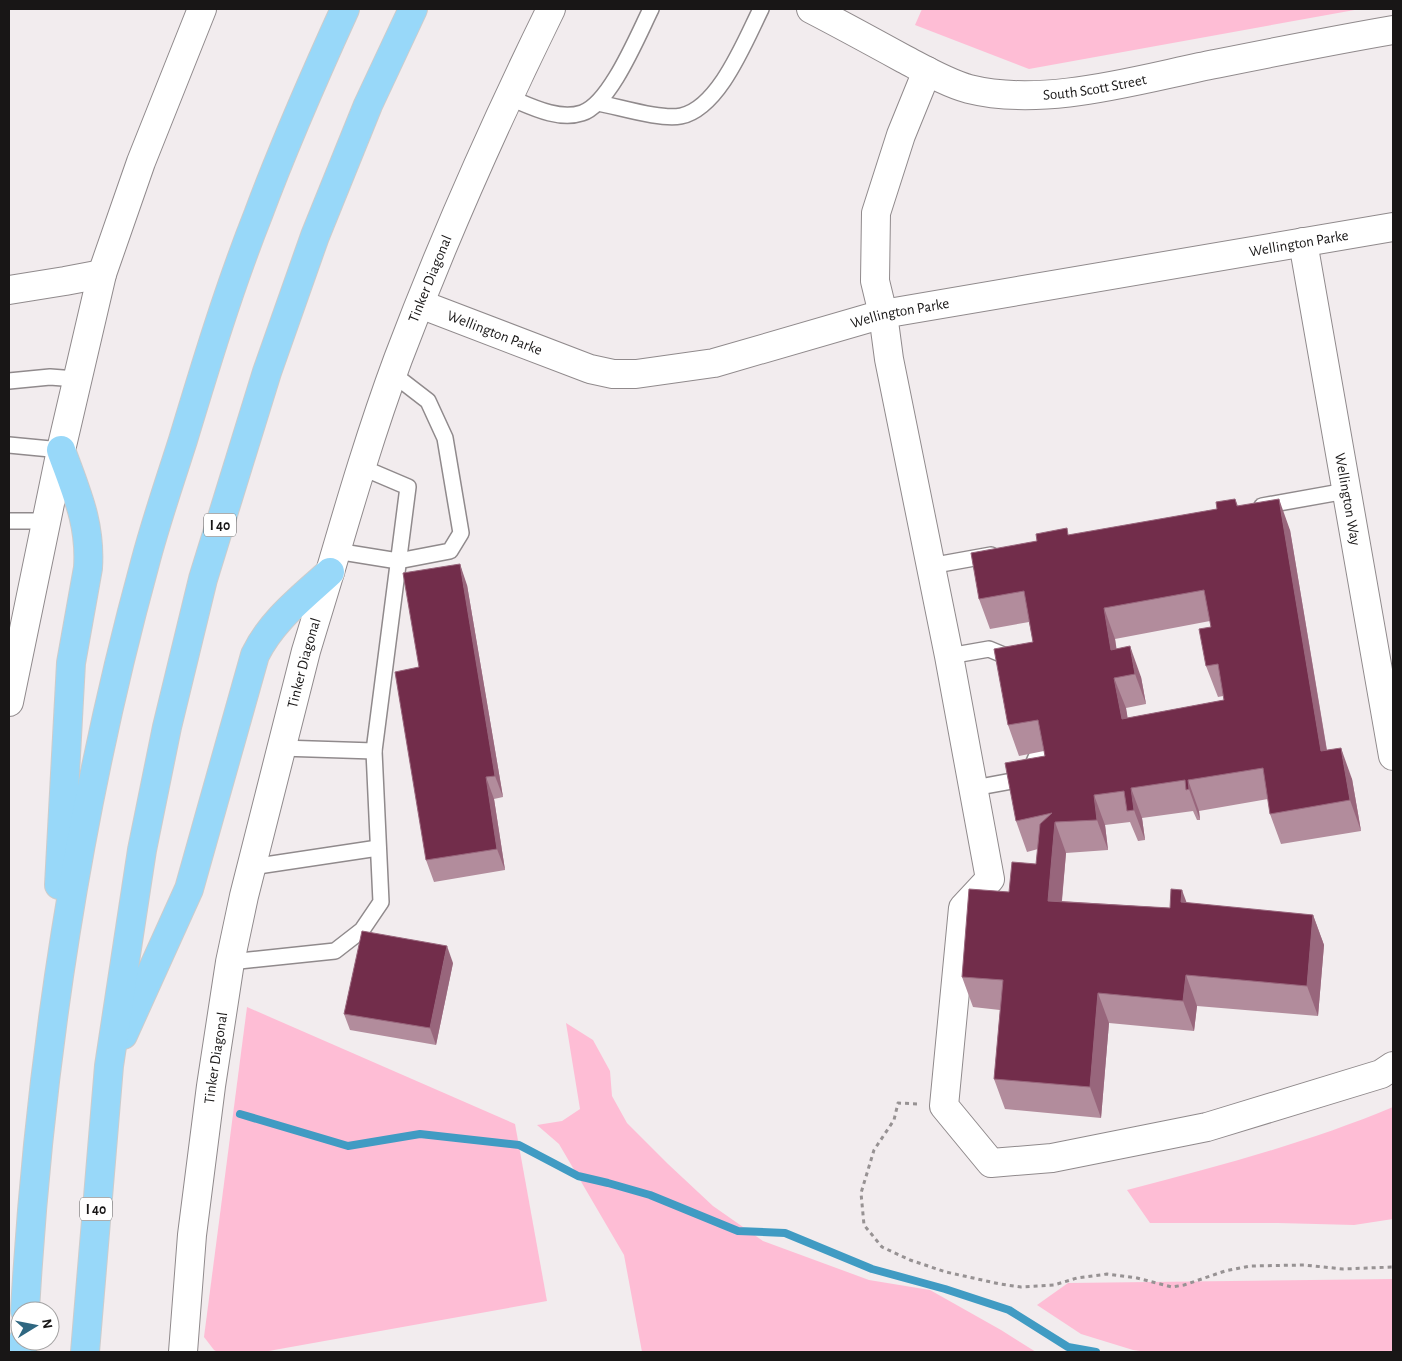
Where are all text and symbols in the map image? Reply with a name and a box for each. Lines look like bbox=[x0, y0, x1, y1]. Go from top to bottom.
street label: South Scott Street bbox=[1043, 72, 1148, 103]
street label: Wellington Parke bbox=[1248, 228, 1350, 259]
street label: Tinker Diagonal bbox=[406, 233, 455, 325]
street label: Wellington Parke bbox=[849, 296, 950, 331]
street label: Wellington Parke bbox=[445, 308, 544, 358]
street label: Wellington Way bbox=[1332, 452, 1363, 547]
road number: I 40 bbox=[204, 514, 236, 536]
street label: Tinker Diagonal bbox=[285, 616, 324, 710]
street label: Tinker Diagonal bbox=[202, 1011, 230, 1105]
road number: I 40 bbox=[80, 1198, 112, 1220]
north arrow bbox=[10, 1301, 60, 1351]
text: N bbox=[39, 1318, 55, 1330]

